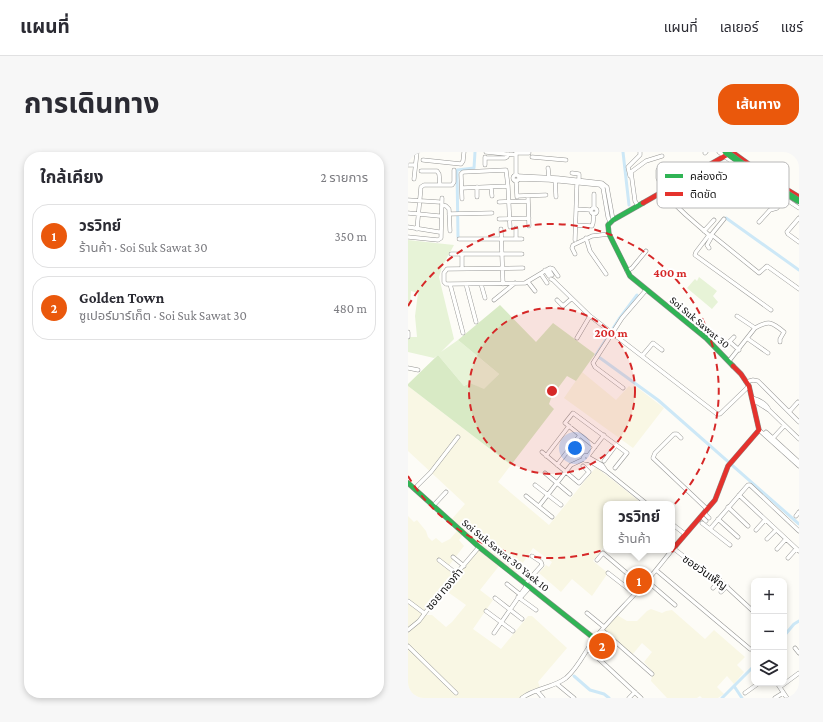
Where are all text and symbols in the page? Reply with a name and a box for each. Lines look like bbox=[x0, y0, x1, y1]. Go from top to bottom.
text: แผนที่ bbox=[20, 16, 70, 37]
text: แผนที่ bbox=[664, 19, 698, 35]
text: เลเยอร์ bbox=[720, 19, 759, 35]
text: แชร์ bbox=[781, 19, 803, 35]
button: เส้นทาง bbox=[718, 84, 799, 125]
text: การเดินทาง bbox=[24, 88, 159, 119]
legend bbox=[657, 162, 789, 208]
text: ใกล้เคียง bbox=[40, 168, 103, 187]
text: 2 รายการ bbox=[321, 170, 368, 185]
text: คล่องตัว bbox=[690, 170, 728, 182]
text: ติดขัด bbox=[690, 188, 717, 200]
text: วรวิทย์ bbox=[79, 218, 121, 234]
text: 1 bbox=[52, 229, 56, 244]
text: 350 m bbox=[334, 229, 367, 244]
text: ร้านค้า · Soi Suk Sawat 30 bbox=[79, 240, 208, 255]
text: 400 m bbox=[653, 266, 688, 280]
text: Golden Town bbox=[79, 290, 164, 306]
street label: Soi Suk Sawat 30 bbox=[668, 294, 732, 350]
text: 2 bbox=[51, 301, 57, 316]
text: 480 m bbox=[333, 301, 367, 316]
text: ซูเปอร์มาร์เก็ต · Soi Suk Sawat 30 bbox=[79, 308, 247, 323]
text: 200 m bbox=[594, 326, 628, 340]
centre of rings bbox=[545, 384, 559, 398]
your location bbox=[565, 438, 585, 458]
popup bbox=[603, 501, 675, 553]
text: วรวิทย์ bbox=[618, 509, 660, 525]
street label: Soi Suk Sawat 30 Yaek 10 bbox=[460, 516, 552, 594]
text: ร้านค้า bbox=[618, 531, 651, 546]
street label: ซอยวันเพ็ญ bbox=[680, 552, 730, 592]
street label: ซอย ทองภํา bbox=[423, 566, 465, 612]
pin: 1 bbox=[626, 566, 652, 596]
map controls bbox=[751, 578, 787, 686]
button: + bbox=[751, 578, 787, 614]
button: − bbox=[751, 614, 787, 650]
pin: 2 bbox=[589, 631, 615, 661]
button: layers bbox=[751, 650, 787, 686]

